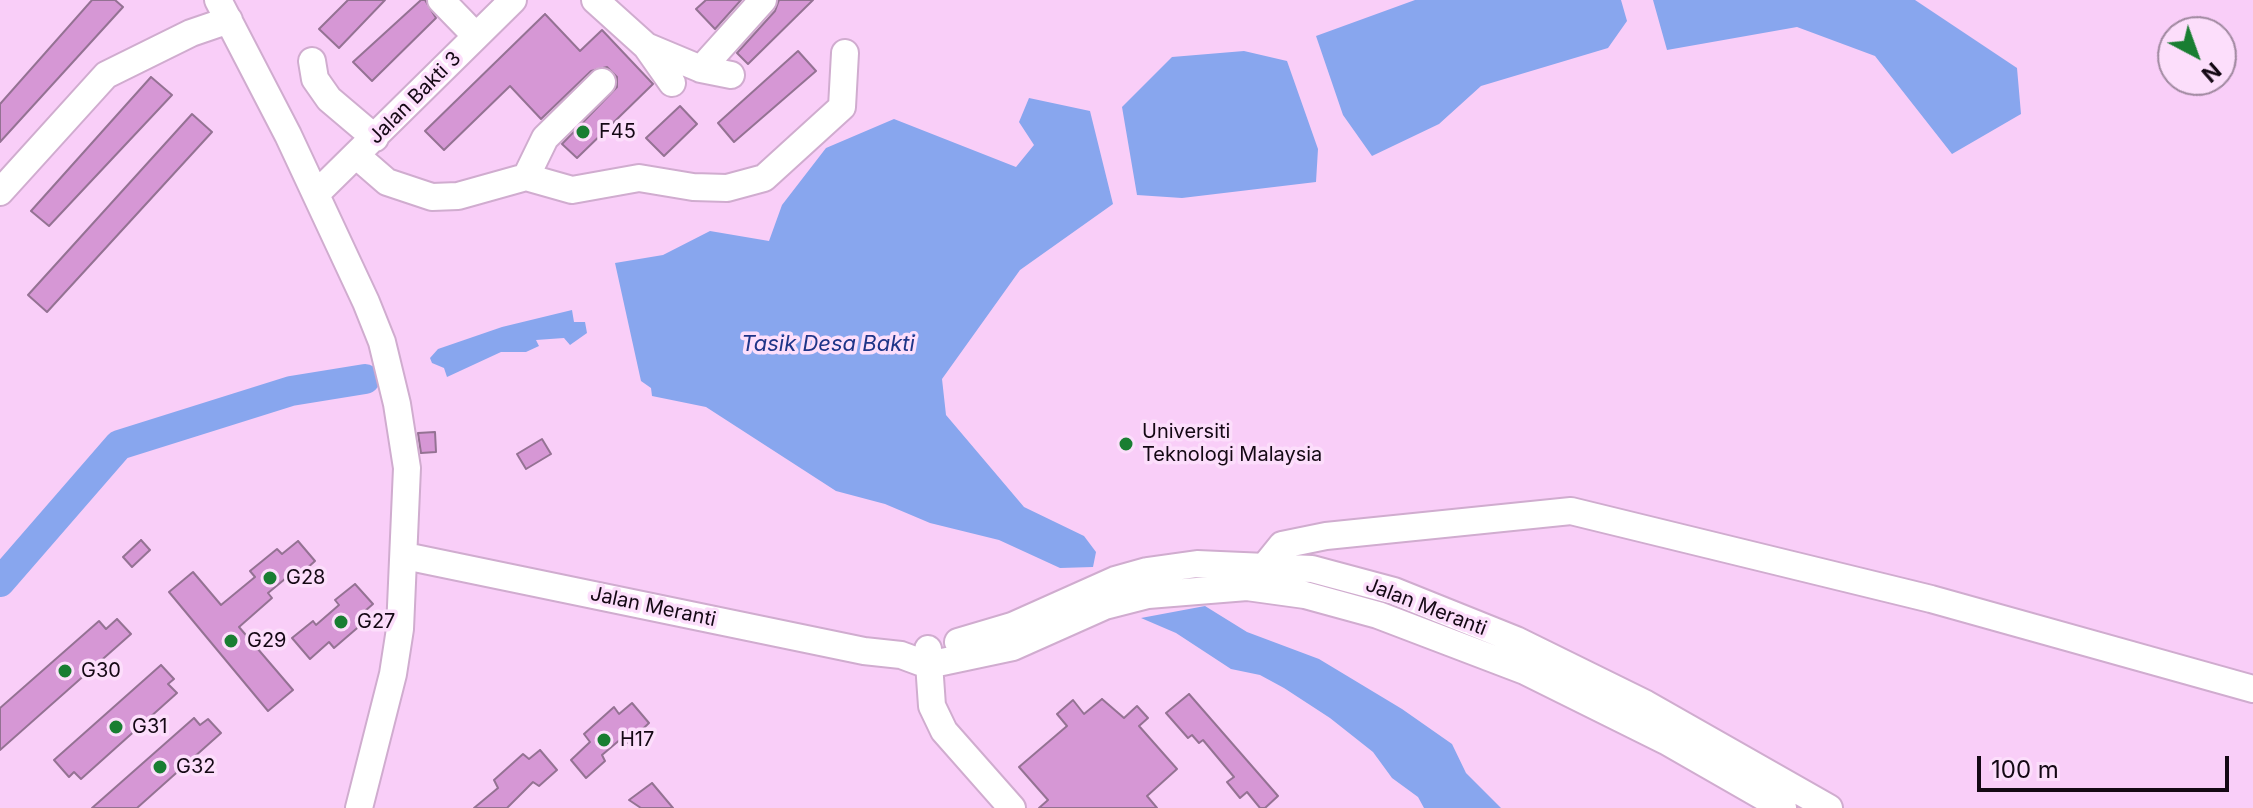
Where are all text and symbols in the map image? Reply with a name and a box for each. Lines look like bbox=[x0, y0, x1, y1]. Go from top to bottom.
north arrow bbox=[2157, 16, 2237, 96]
street label: Jalan Bakti 3 bbox=[364, 47, 466, 149]
text: N bbox=[2197, 57, 2226, 88]
place label: F45 bbox=[599, 120, 636, 144]
marker: F45 bbox=[574, 123, 592, 141]
water label: Tasik Desa Bakti bbox=[741, 331, 915, 357]
place label: Universiti Teknologi Malaysia bbox=[1142, 420, 1322, 467]
marker: Universiti Teknologi Malaysia bbox=[1117, 435, 1135, 453]
place label: G28 bbox=[286, 566, 325, 590]
marker: G28 bbox=[261, 569, 279, 587]
street label: Jalan Meranti bbox=[1362, 573, 1490, 641]
street label: Jalan Meranti bbox=[588, 582, 718, 632]
place label: G27 bbox=[357, 610, 395, 634]
marker: G27 bbox=[332, 613, 350, 631]
place label: G29 bbox=[247, 629, 287, 653]
marker: G29 bbox=[222, 632, 240, 650]
place label: G30 bbox=[81, 659, 121, 683]
marker: G30 bbox=[56, 662, 74, 680]
place label: G31 bbox=[132, 715, 167, 739]
marker: G31 bbox=[107, 718, 125, 736]
place label: H17 bbox=[620, 728, 654, 752]
marker: H17 bbox=[595, 731, 613, 749]
scale bar bbox=[1981, 740, 2233, 790]
place label: G32 bbox=[176, 755, 215, 779]
text: 100 m bbox=[1991, 755, 2059, 784]
marker: G32 bbox=[151, 758, 169, 776]

